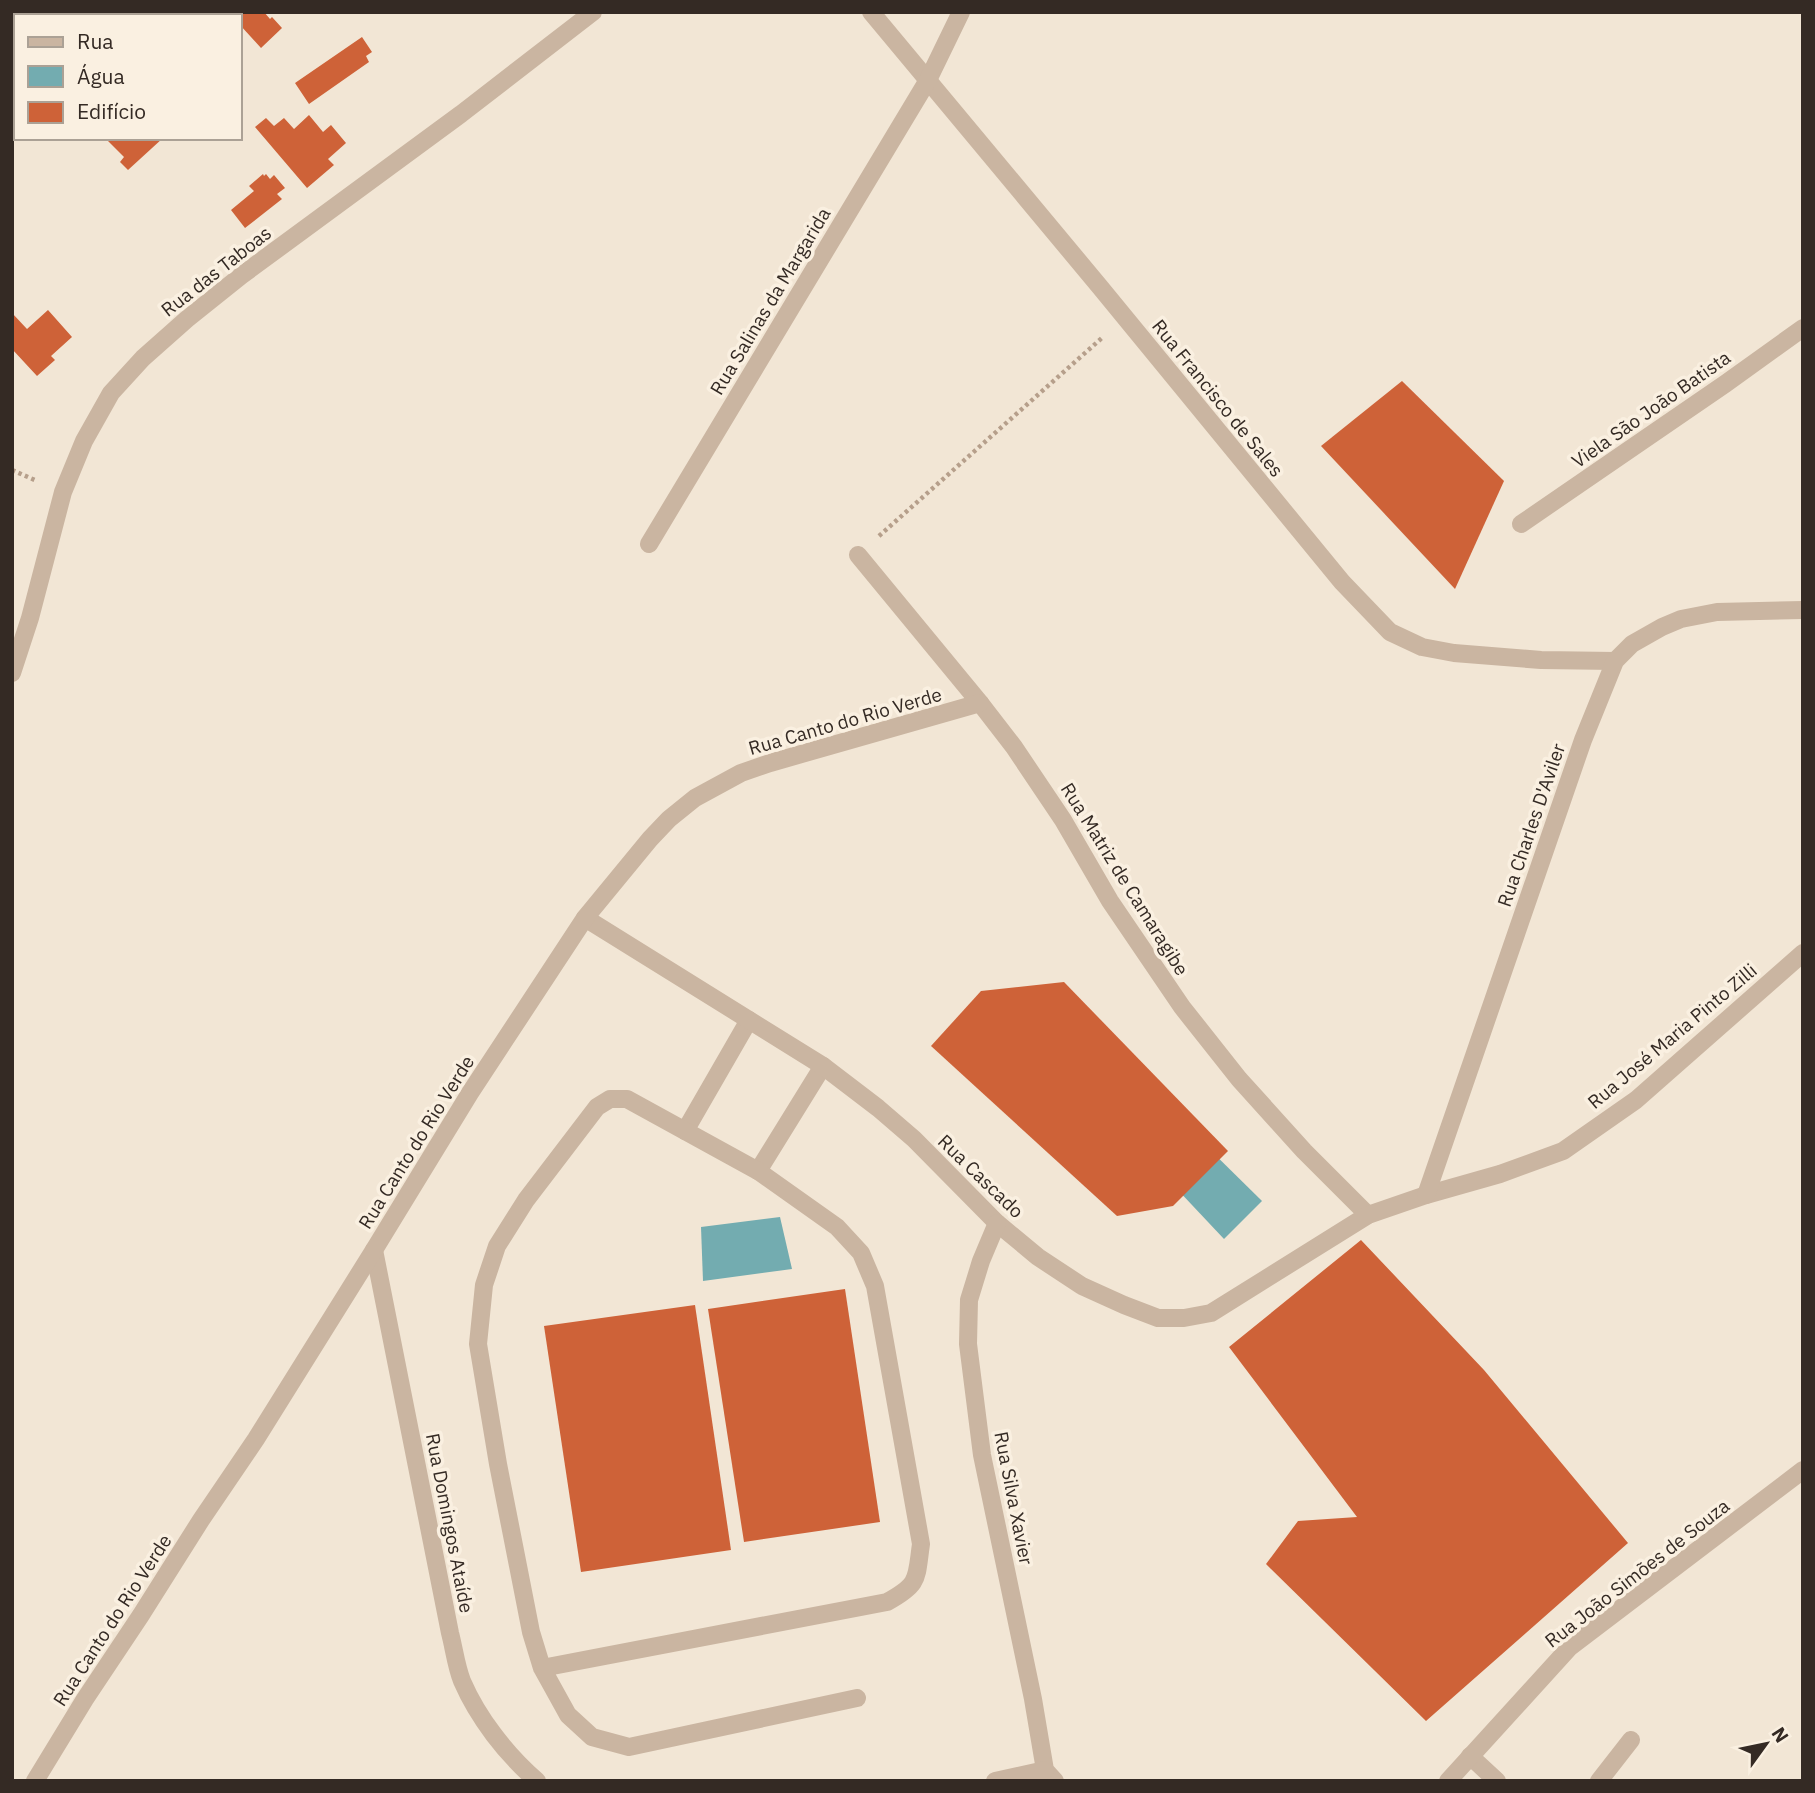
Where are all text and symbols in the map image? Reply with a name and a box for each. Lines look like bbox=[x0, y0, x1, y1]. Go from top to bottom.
legend bbox=[14, 14, 242, 140]
text: Rua bbox=[77, 27, 114, 55]
text: Água bbox=[77, 62, 125, 90]
text: Edifício bbox=[77, 97, 146, 125]
street label: Rua Salinas da Margarida bbox=[705, 203, 835, 399]
street label: Rua das Taboas bbox=[156, 221, 276, 321]
street label: Rua Francisco de Sales bbox=[1147, 314, 1289, 482]
street label: Viela São João Batista bbox=[1567, 345, 1735, 473]
street label: Rua Canto do Rio Verde bbox=[746, 682, 944, 760]
street label: Rua Charles D'Aviler bbox=[1492, 740, 1570, 910]
street label: Rua Matriz de Camaragibe bbox=[1056, 778, 1194, 980]
street label: Rua José Maria Pinto Zilli bbox=[1582, 958, 1762, 1114]
street label: Rua Canto do Rio Verde bbox=[353, 1051, 479, 1233]
street label: Rua Cascado bbox=[933, 1129, 1029, 1223]
street label: Rua Silva Xavier bbox=[989, 1429, 1039, 1567]
street label: Rua Domingos Ataíde bbox=[421, 1431, 479, 1615]
street label: Rua João Simões de Souza bbox=[1540, 1493, 1734, 1653]
street label: Rua Canto do Rio Verde bbox=[47, 1530, 177, 1710]
north arrow bbox=[1731, 1709, 1801, 1779]
text: N bbox=[1766, 1722, 1794, 1747]

